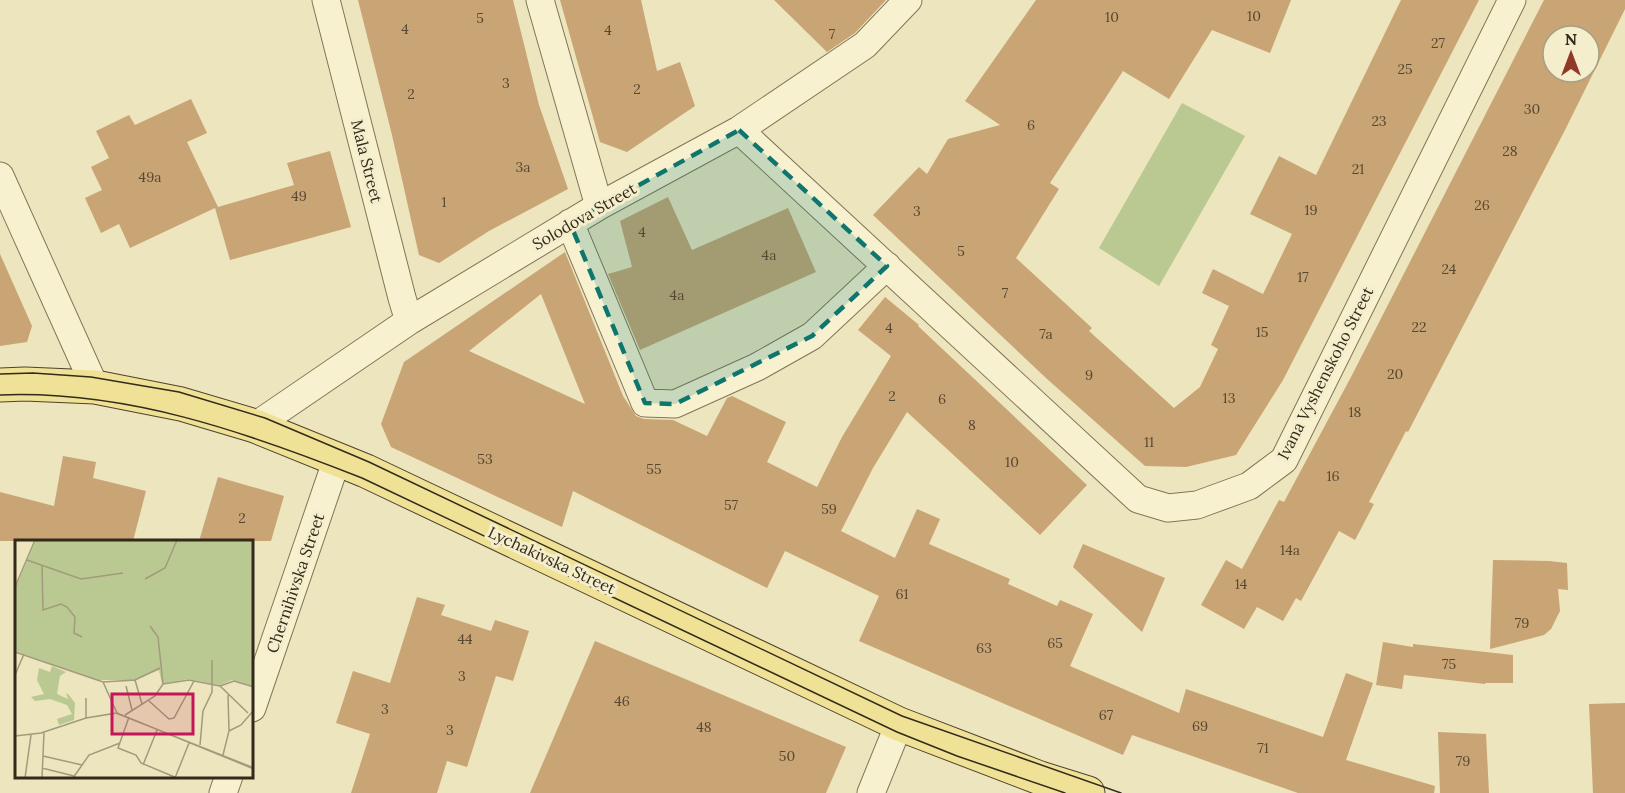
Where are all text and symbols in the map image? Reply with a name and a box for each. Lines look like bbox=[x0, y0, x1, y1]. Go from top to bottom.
house number: 10 bbox=[1247, 7, 1261, 25]
house number: 10 bbox=[1105, 8, 1119, 26]
house number: 5 bbox=[476, 9, 484, 27]
house number: 4 bbox=[401, 20, 409, 38]
house number: 4 bbox=[604, 21, 612, 39]
north arrow bbox=[1541, 24, 1601, 84]
house number: 7 bbox=[829, 25, 836, 43]
text: N bbox=[1565, 29, 1577, 49]
house number: 27 bbox=[1431, 34, 1446, 52]
house number: 25 bbox=[1397, 60, 1413, 78]
house number: 3 bbox=[502, 74, 510, 92]
house number: 2 bbox=[633, 80, 641, 98]
house number: 2 bbox=[407, 85, 415, 103]
house number: 30 bbox=[1524, 100, 1540, 118]
house number: 23 bbox=[1371, 112, 1387, 130]
house number: 6 bbox=[1027, 116, 1035, 134]
street label: Mala Street bbox=[347, 117, 387, 205]
house number: 28 bbox=[1502, 142, 1518, 160]
house number: 3а bbox=[515, 158, 531, 176]
house number: 21 bbox=[1352, 160, 1364, 178]
house number: 49а bbox=[139, 168, 161, 186]
street label: Solodova Street bbox=[528, 178, 640, 254]
house number: 49 bbox=[291, 187, 307, 205]
house number: 1 bbox=[441, 193, 447, 211]
house number: 26 bbox=[1474, 196, 1490, 214]
house number: 19 bbox=[1304, 201, 1318, 219]
house number: 3 bbox=[913, 202, 921, 220]
house number: 4 bbox=[638, 223, 646, 241]
house number: 5 bbox=[957, 242, 965, 260]
house number: 4а bbox=[762, 246, 776, 264]
house number: 24 bbox=[1442, 260, 1457, 278]
house number: 17 bbox=[1297, 268, 1309, 286]
street label: Ivana Vyshenskoho Street bbox=[1273, 283, 1378, 463]
house number: 7 bbox=[1002, 284, 1009, 302]
house number: 4а bbox=[670, 286, 684, 304]
house number: 22 bbox=[1411, 318, 1427, 336]
house number: 4 bbox=[885, 319, 893, 337]
house number: 15 bbox=[1256, 323, 1268, 341]
house number: 7а bbox=[1039, 325, 1053, 343]
house number: 20 bbox=[1387, 365, 1403, 383]
house number: 9 bbox=[1085, 366, 1093, 384]
house number: 2 bbox=[888, 387, 896, 405]
house number: 13 bbox=[1223, 389, 1236, 407]
house number: 6 bbox=[938, 390, 946, 408]
house number: 18 bbox=[1349, 403, 1362, 421]
house number: 8 bbox=[968, 416, 976, 434]
house number: 11 bbox=[1144, 433, 1154, 451]
house number: 53 bbox=[477, 450, 493, 468]
house number: 10 bbox=[1005, 453, 1019, 471]
house number: 55 bbox=[646, 460, 662, 478]
house number: 16 bbox=[1326, 467, 1340, 485]
house number: 57 bbox=[724, 496, 739, 514]
house number: 59 bbox=[821, 500, 837, 518]
house number: 2 bbox=[238, 509, 246, 527]
street label: Chernihivska Street bbox=[262, 510, 329, 656]
street label: Lychakivska Street bbox=[485, 522, 620, 599]
inset map bbox=[15, 540, 254, 778]
house number: 14а bbox=[1280, 541, 1300, 559]
house number: 14 bbox=[1235, 575, 1248, 593]
house number: 61 bbox=[895, 585, 909, 603]
house number: 79 bbox=[1515, 614, 1529, 632]
house number: 44 bbox=[457, 630, 473, 648]
house number: 65 bbox=[1047, 634, 1063, 652]
house number: 63 bbox=[976, 639, 992, 657]
house number: 75 bbox=[1442, 655, 1456, 673]
house number: 3 bbox=[458, 667, 466, 685]
house number: 46 bbox=[614, 692, 630, 710]
house number: 3 bbox=[381, 700, 389, 718]
house number: 67 bbox=[1099, 706, 1114, 724]
house number: 69 bbox=[1192, 717, 1208, 735]
house number: 48 bbox=[696, 718, 712, 736]
house number: 3 bbox=[446, 721, 454, 739]
house number: 71 bbox=[1257, 739, 1269, 757]
house number: 50 bbox=[779, 747, 795, 765]
house number: 79 bbox=[1456, 752, 1470, 770]

